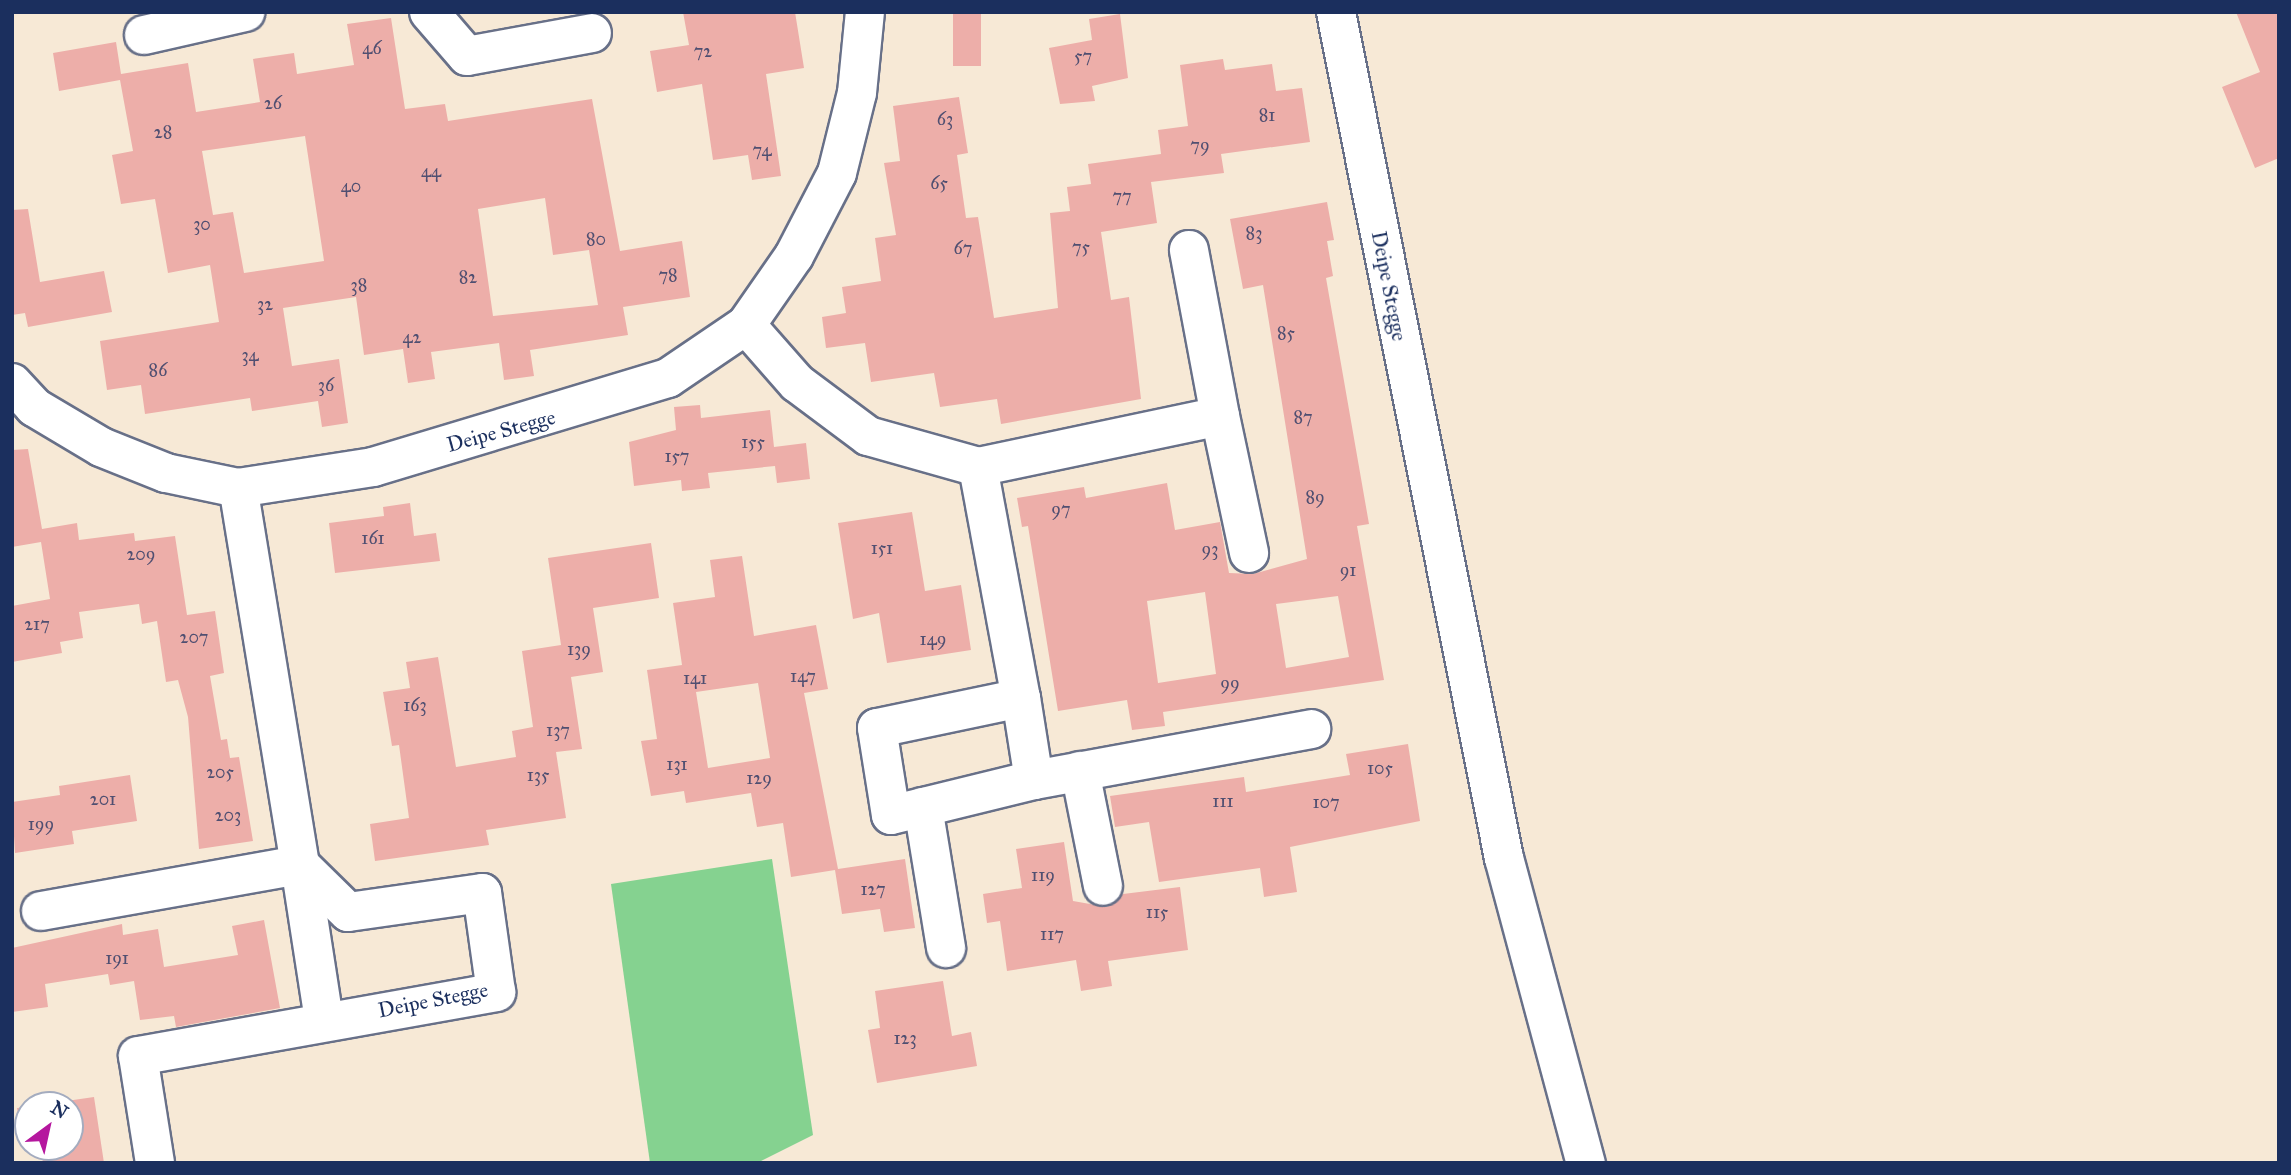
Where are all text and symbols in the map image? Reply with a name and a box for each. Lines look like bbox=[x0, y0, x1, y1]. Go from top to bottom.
house number: 46 bbox=[362, 37, 382, 59]
house number: 72 bbox=[694, 40, 712, 62]
house number: 57 bbox=[1074, 45, 1092, 67]
house number: 26 bbox=[264, 92, 282, 114]
house number: 81 bbox=[1259, 104, 1275, 126]
house number: 63 bbox=[937, 108, 953, 130]
house number: 28 bbox=[154, 121, 172, 143]
house number: 79 bbox=[1190, 134, 1210, 156]
house number: 74 bbox=[752, 139, 772, 161]
house number: 44 bbox=[421, 160, 441, 182]
house number: 65 bbox=[930, 172, 948, 194]
house number: 40 bbox=[341, 175, 361, 197]
house number: 77 bbox=[1112, 185, 1132, 207]
house number: 30 bbox=[193, 213, 211, 235]
house number: 83 bbox=[1246, 222, 1262, 244]
house number: 80 bbox=[586, 228, 606, 250]
street label: Deipe Stegge bbox=[1366, 229, 1412, 343]
house number: 75 bbox=[1072, 236, 1090, 258]
house number: 67 bbox=[954, 237, 972, 259]
house number: 78 bbox=[658, 264, 678, 286]
house number: 82 bbox=[459, 266, 477, 288]
house number: 38 bbox=[351, 274, 367, 296]
house number: 32 bbox=[257, 293, 273, 315]
house number: 85 bbox=[1277, 322, 1295, 344]
house number: 42 bbox=[403, 326, 421, 348]
house number: 34 bbox=[241, 344, 259, 366]
house number: 86 bbox=[149, 359, 167, 381]
house number: 36 bbox=[318, 374, 334, 396]
street label: Deipe Stegge bbox=[444, 404, 558, 458]
house number: 87 bbox=[1293, 406, 1313, 428]
house number: 155 bbox=[741, 431, 765, 453]
house number: 157 bbox=[665, 445, 689, 467]
house number: 89 bbox=[1305, 486, 1325, 508]
house number: 97 bbox=[1051, 498, 1071, 520]
house number: 161 bbox=[361, 527, 385, 549]
house number: 151 bbox=[871, 537, 893, 559]
house number: 93 bbox=[1202, 538, 1218, 560]
house number: 209 bbox=[126, 543, 156, 565]
house number: 91 bbox=[1340, 559, 1356, 581]
house number: 217 bbox=[24, 613, 50, 635]
house number: 207 bbox=[180, 626, 208, 648]
house number: 149 bbox=[920, 628, 946, 650]
house number: 139 bbox=[567, 638, 591, 660]
house number: 147 bbox=[790, 665, 816, 687]
house number: 141 bbox=[683, 667, 707, 689]
house number: 99 bbox=[1220, 672, 1240, 694]
house number: 163 bbox=[403, 694, 427, 716]
house number: 137 bbox=[546, 719, 570, 741]
house number: 131 bbox=[666, 753, 688, 775]
house number: 105 bbox=[1367, 757, 1393, 779]
house number: 205 bbox=[206, 761, 234, 783]
house number: 135 bbox=[527, 764, 549, 786]
house number: 129 bbox=[746, 767, 772, 789]
house number: 201 bbox=[90, 788, 116, 810]
house number: 111 bbox=[1212, 790, 1234, 812]
house number: 107 bbox=[1312, 791, 1340, 813]
house number: 203 bbox=[215, 804, 241, 826]
house number: 199 bbox=[28, 813, 54, 835]
house number: 119 bbox=[1031, 864, 1055, 886]
house number: 127 bbox=[860, 878, 886, 900]
house number: 115 bbox=[1146, 901, 1168, 923]
house number: 117 bbox=[1040, 923, 1064, 945]
house number: 191 bbox=[105, 947, 129, 969]
street label: Deipe Stegge bbox=[376, 977, 490, 1023]
house number: 123 bbox=[893, 1027, 917, 1049]
north arrow bbox=[14, 1091, 84, 1161]
text: N bbox=[47, 1096, 73, 1124]

